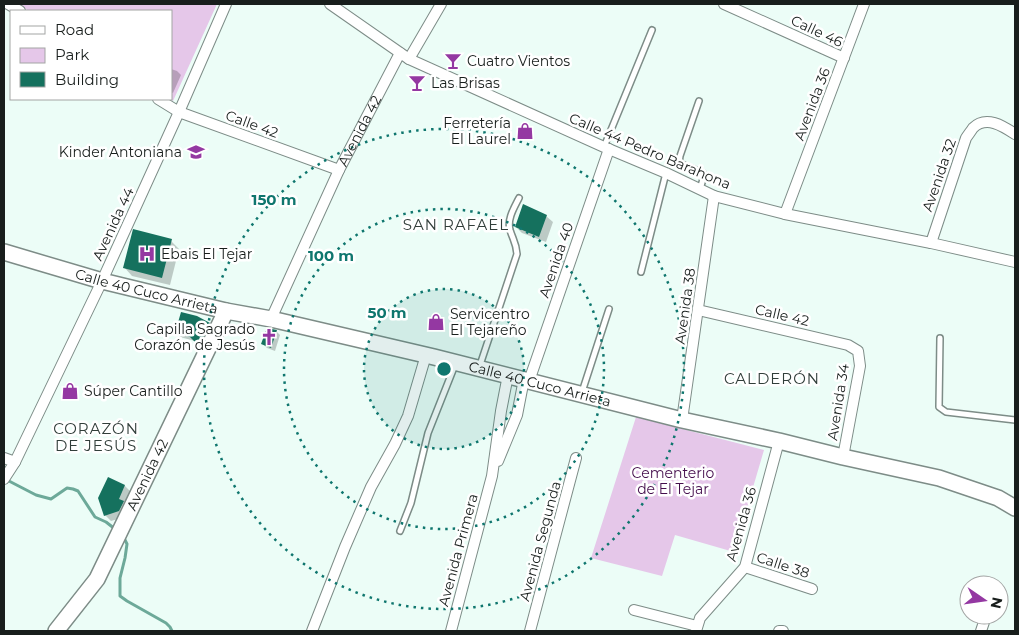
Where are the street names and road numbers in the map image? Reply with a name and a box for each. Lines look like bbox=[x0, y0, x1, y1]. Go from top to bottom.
street label: Calle 46 bbox=[788, 11, 846, 51]
street label: Avenida 36 bbox=[790, 65, 834, 143]
street label: Avenida 42 bbox=[334, 92, 385, 169]
street label: Calle 42 bbox=[223, 106, 281, 142]
street label: Calle 44 Pedro Barahona bbox=[567, 109, 733, 193]
street label: Avenida 32 bbox=[918, 136, 960, 214]
street label: Avenida 44 bbox=[88, 184, 138, 263]
street label: Avenida 40 bbox=[535, 220, 577, 300]
street label: Calle 40 Cuco Arrieta bbox=[73, 265, 220, 318]
street label: Avenida 38 bbox=[671, 267, 699, 345]
street label: Calle 42 bbox=[753, 300, 811, 330]
street label: Calle 40 Cuco Arrieta bbox=[467, 357, 613, 411]
street label: Avenida 34 bbox=[823, 362, 853, 442]
street label: Avenida 42 bbox=[122, 436, 172, 513]
street label: Avenida Segunda bbox=[515, 479, 565, 603]
street label: Avenida 36 bbox=[722, 484, 760, 563]
street label: Avenida Primera bbox=[434, 492, 482, 608]
street label: Calle 38 bbox=[754, 548, 812, 582]

